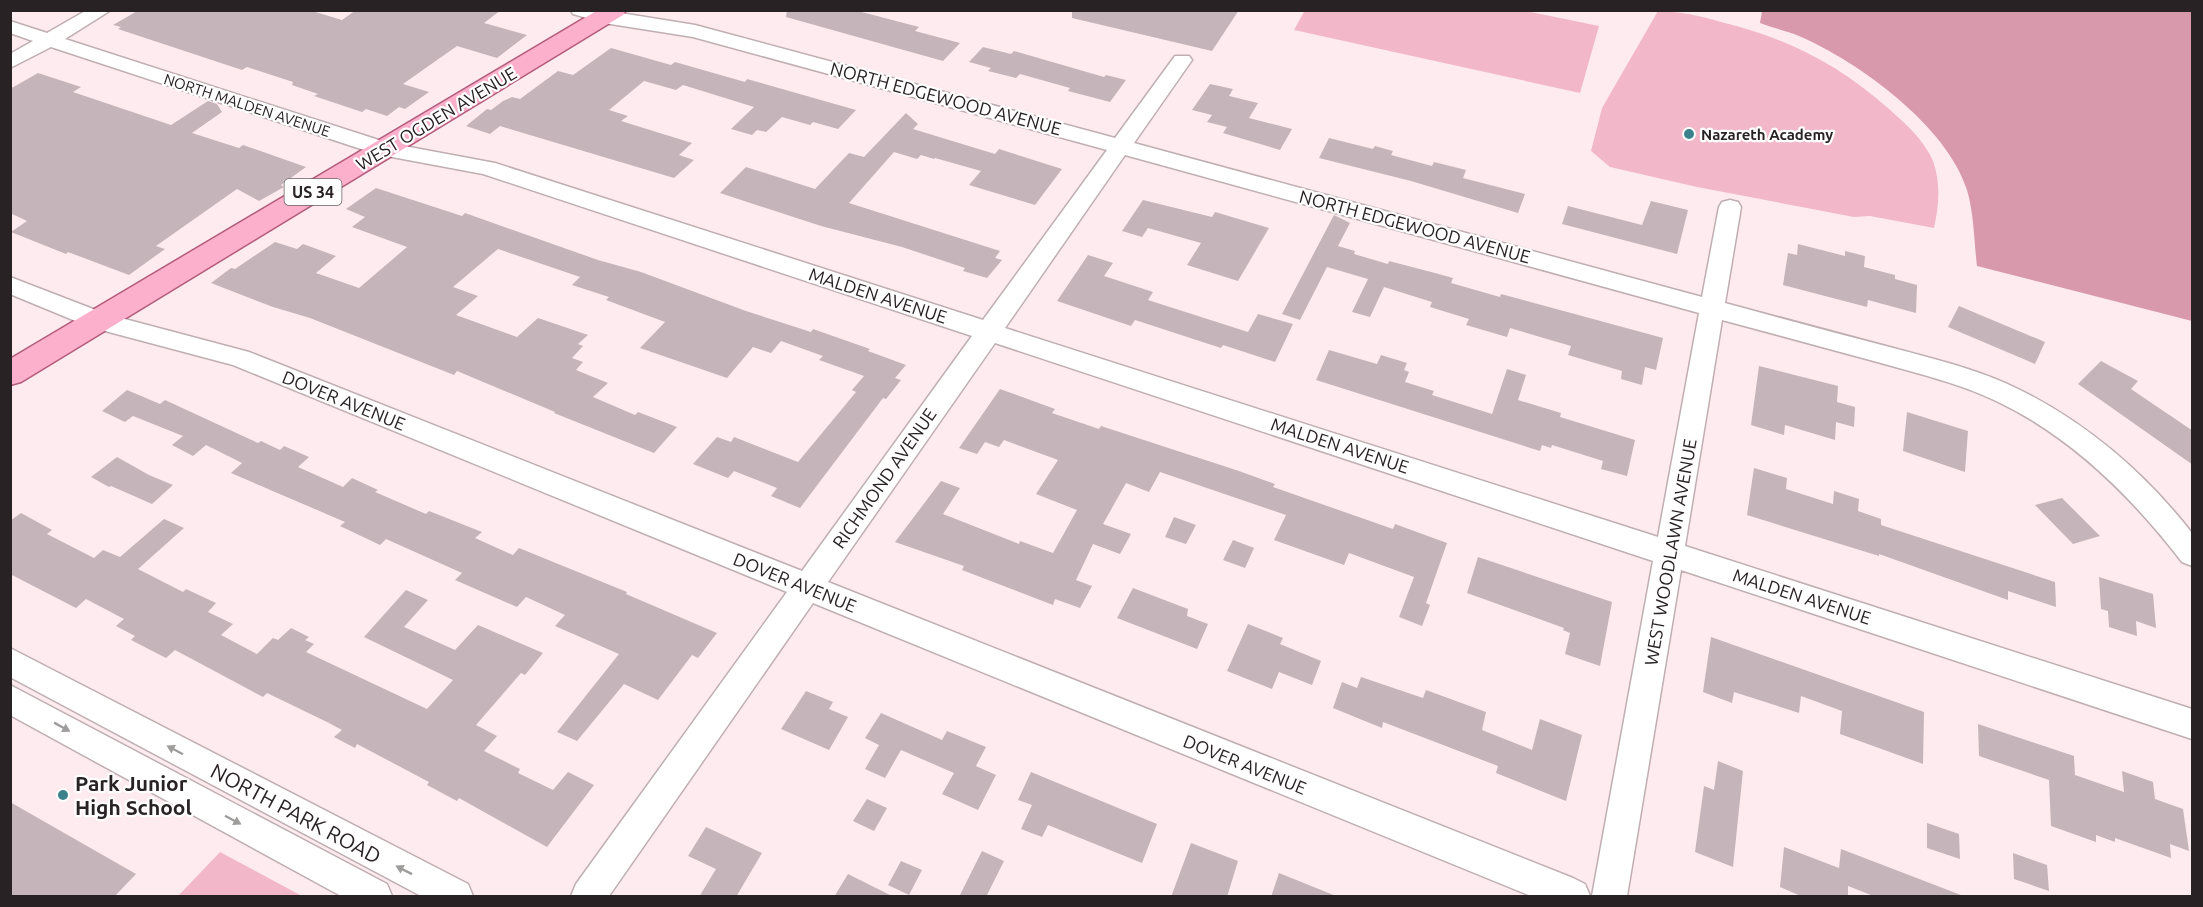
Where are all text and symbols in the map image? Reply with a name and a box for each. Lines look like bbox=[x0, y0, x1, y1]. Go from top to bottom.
street label: NORTH EDGEWOOD AVENUE bbox=[828, 57, 1064, 139]
street label: WEST OGDEN AVENUE bbox=[352, 62, 520, 174]
street label: NORTH MALDEN AVENUE bbox=[162, 70, 332, 140]
place label: Nazareth Academy bbox=[1701, 126, 1833, 143]
marker: Nazareth Academy bbox=[1682, 127, 1696, 141]
road number: US 34 bbox=[284, 179, 342, 205]
street label: NORTH EDGEWOOD AVENUE bbox=[1297, 185, 1533, 267]
street label: MALDEN AVENUE bbox=[807, 263, 949, 327]
street label: DOVER AVENUE bbox=[280, 366, 408, 434]
street label: RICHMOND AVENUE bbox=[828, 404, 940, 552]
street label: MALDEN AVENUE bbox=[1269, 413, 1411, 477]
street label: WEST WOODLAWN AVENUE bbox=[1640, 437, 1700, 667]
street label: DOVER AVENUE bbox=[731, 548, 859, 616]
street label: MALDEN AVENUE bbox=[1731, 564, 1873, 628]
one-way arrow bbox=[54, 722, 71, 732]
street label: DOVER AVENUE bbox=[1181, 730, 1309, 798]
one-way arrow bbox=[167, 745, 184, 755]
street label: NORTH PARK ROAD bbox=[207, 758, 385, 868]
place label: Park Junior High School bbox=[75, 771, 192, 819]
marker: Park Junior High School bbox=[56, 788, 70, 802]
one-way arrow bbox=[225, 815, 242, 825]
one-way arrow bbox=[395, 865, 413, 875]

